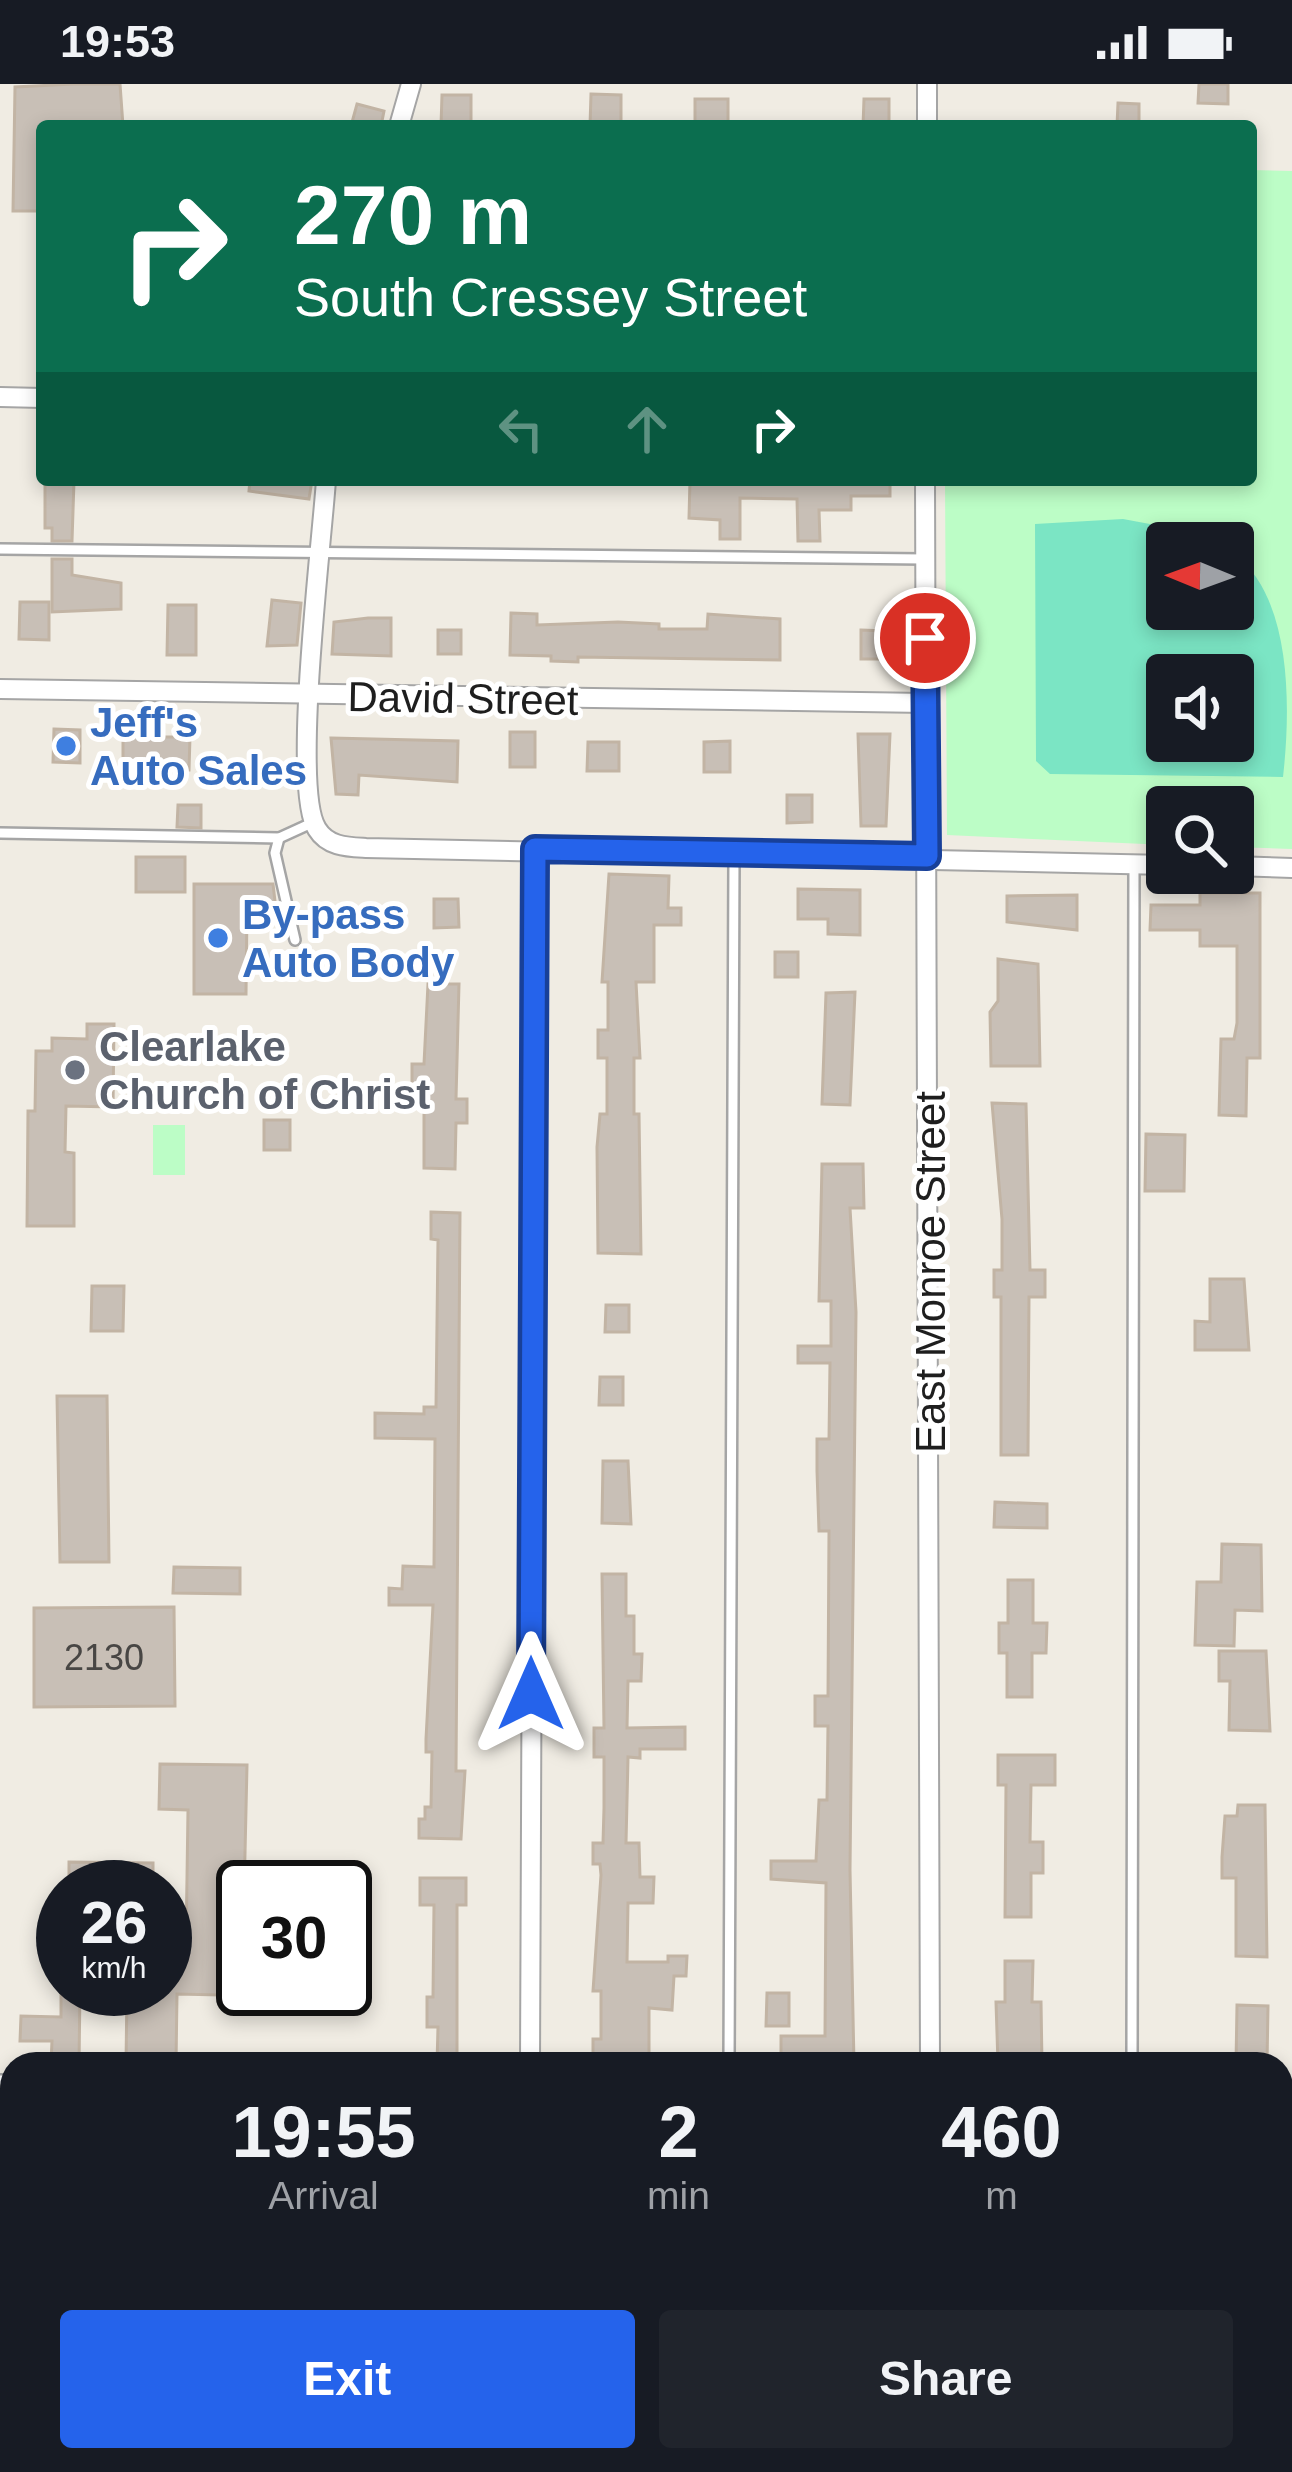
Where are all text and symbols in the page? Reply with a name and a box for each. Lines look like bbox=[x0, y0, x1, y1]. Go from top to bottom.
text: 19:53 bbox=[60, 16, 175, 67]
icon: right bbox=[96, 168, 252, 324]
text: 270 m bbox=[294, 168, 532, 262]
text: South Cressey Street bbox=[294, 267, 807, 327]
icon: left bbox=[488, 396, 554, 462]
icon: ahead bbox=[614, 396, 680, 462]
icon: right bbox=[740, 396, 806, 462]
north arrow bbox=[1146, 522, 1254, 630]
map controls bbox=[1146, 522, 1254, 894]
pin bbox=[874, 587, 976, 689]
icon: arrive bbox=[892, 605, 958, 671]
button: sound bbox=[1146, 654, 1254, 762]
street label: David Street bbox=[347, 673, 579, 724]
place label: Jeff's Auto Sales bbox=[90, 699, 307, 794]
marker: Jeff's Auto Sales bbox=[53, 733, 79, 759]
button: search bbox=[1146, 786, 1254, 894]
place label: By-pass Auto Body bbox=[242, 891, 455, 986]
marker: By-pass Auto Body bbox=[205, 925, 231, 951]
place label: Clearlake Church of Christ bbox=[99, 1023, 430, 1118]
marker: Clearlake Church of Christ bbox=[62, 1057, 88, 1083]
street label: East Monroe Street bbox=[907, 1091, 954, 1453]
position arrow bbox=[468, 1631, 594, 1757]
house number: 2130 bbox=[64, 1637, 144, 1678]
speed limit sign: 30 bbox=[216, 1860, 372, 2016]
text: 26 bbox=[81, 1889, 147, 1956]
text: km/h bbox=[81, 1951, 147, 1984]
text: 19:55 bbox=[231, 2092, 416, 2172]
text: 2 bbox=[658, 2092, 699, 2172]
text: 460 bbox=[941, 2092, 1062, 2172]
text: Arrival bbox=[268, 2174, 379, 2217]
text: min bbox=[647, 2174, 710, 2217]
text: m bbox=[985, 2174, 1018, 2217]
button: Exit bbox=[60, 2310, 635, 2448]
button: Share bbox=[659, 2310, 1233, 2448]

